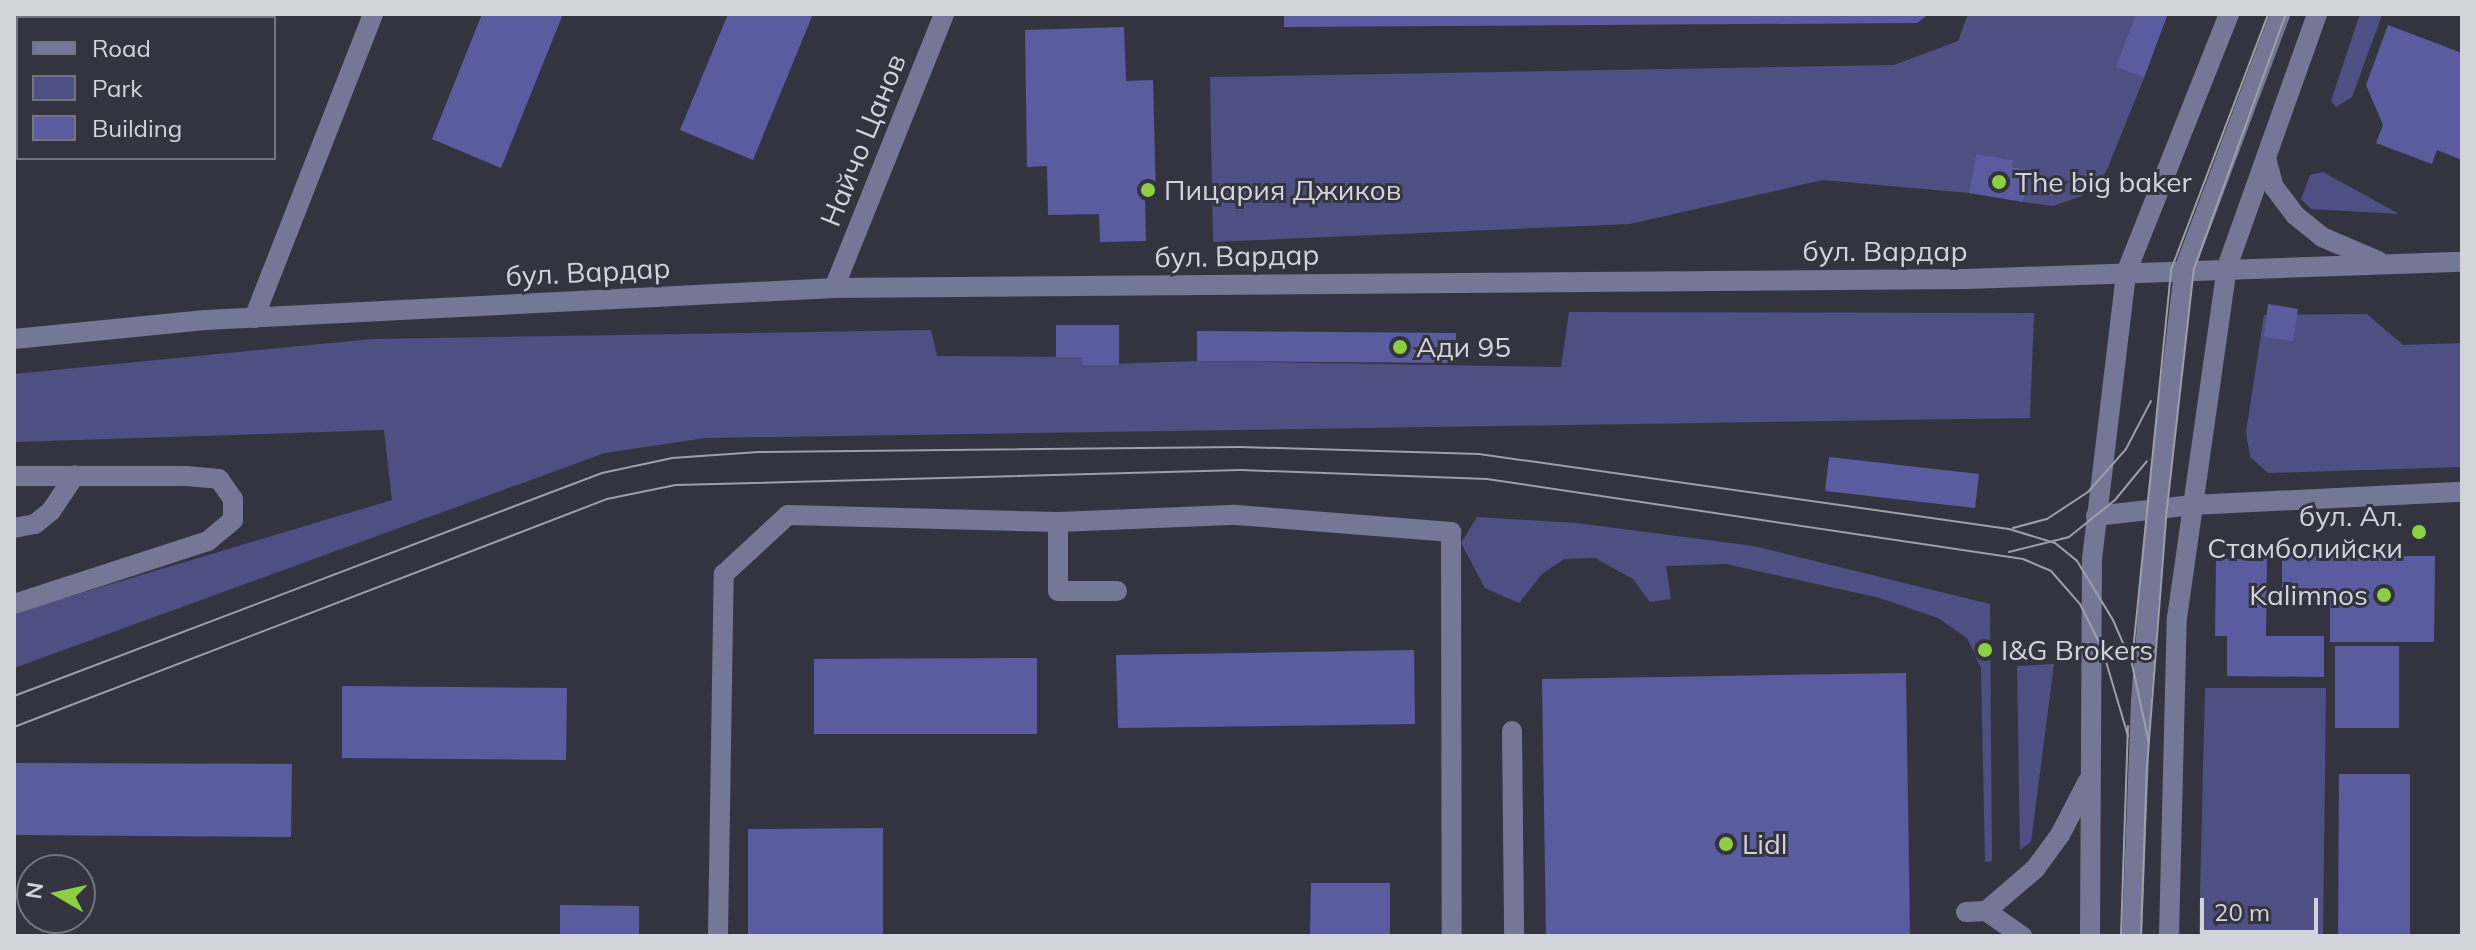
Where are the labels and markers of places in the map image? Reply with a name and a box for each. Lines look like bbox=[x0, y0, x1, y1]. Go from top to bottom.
place label: The big baker bbox=[2015, 165, 2192, 199]
place label: Пицария Джиков bbox=[1164, 173, 1401, 207]
marker: The big baker bbox=[1990, 173, 2008, 191]
marker: Пицария Джиков bbox=[1139, 181, 1157, 199]
place label: Ади 95 bbox=[1416, 330, 1511, 364]
marker: Ади 95 bbox=[1391, 338, 1409, 356]
place label: бул. Ал. Стамболийски bbox=[2207, 499, 2403, 565]
marker: бул. Ал. Стамболийски bbox=[2410, 523, 2428, 541]
place label: Kalimnos bbox=[2249, 578, 2368, 612]
marker: Kalimnos bbox=[2375, 586, 2393, 604]
place label: I&G Brokers bbox=[2001, 633, 2153, 667]
marker: I&G Brokers bbox=[1976, 641, 1994, 659]
place label: Lidl bbox=[1742, 827, 1787, 861]
marker: Lidl bbox=[1717, 835, 1735, 853]

